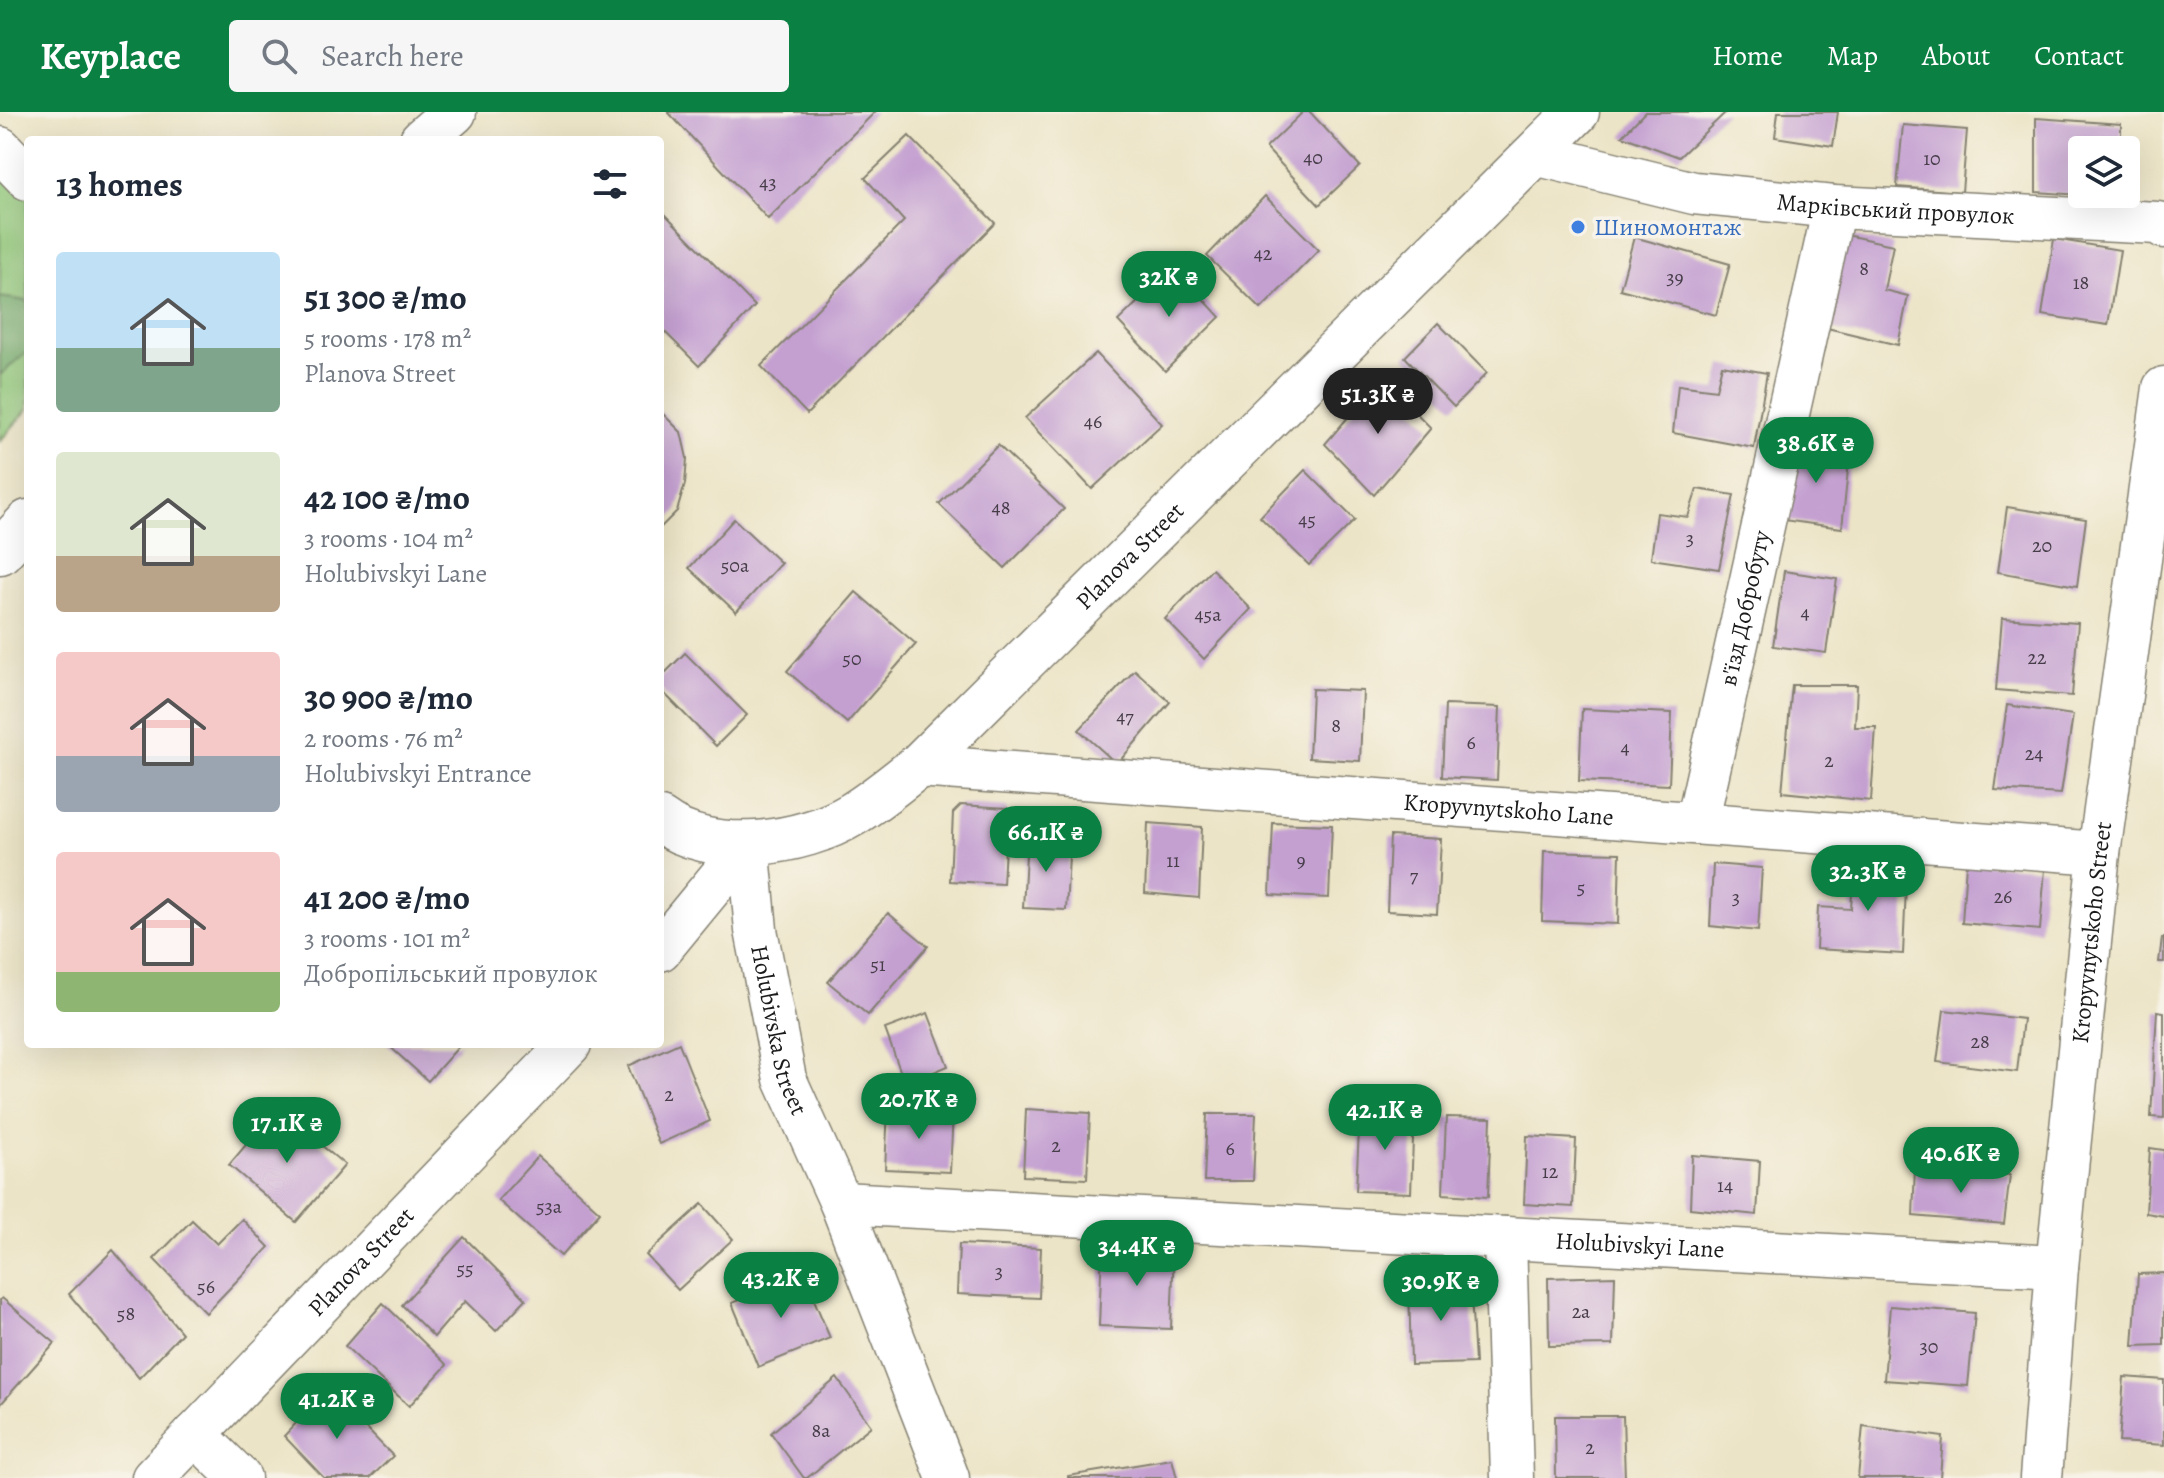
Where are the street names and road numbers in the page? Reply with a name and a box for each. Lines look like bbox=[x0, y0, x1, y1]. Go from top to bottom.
street label: Марківський провулок bbox=[1775, 185, 2015, 232]
street label: Planova Street bbox=[1069, 495, 1191, 617]
street label: в'їзд Добробуту bbox=[1712, 527, 1778, 689]
street label: Kropyvnytskoho Lane bbox=[1402, 786, 1615, 833]
street label: Kropyvnytskoho Street bbox=[2064, 819, 2119, 1045]
street label: Holubivska Street bbox=[743, 942, 815, 1120]
street label: Planova Street bbox=[301, 1200, 421, 1323]
street label: Holubivskyi Lane bbox=[1555, 1225, 1725, 1265]

